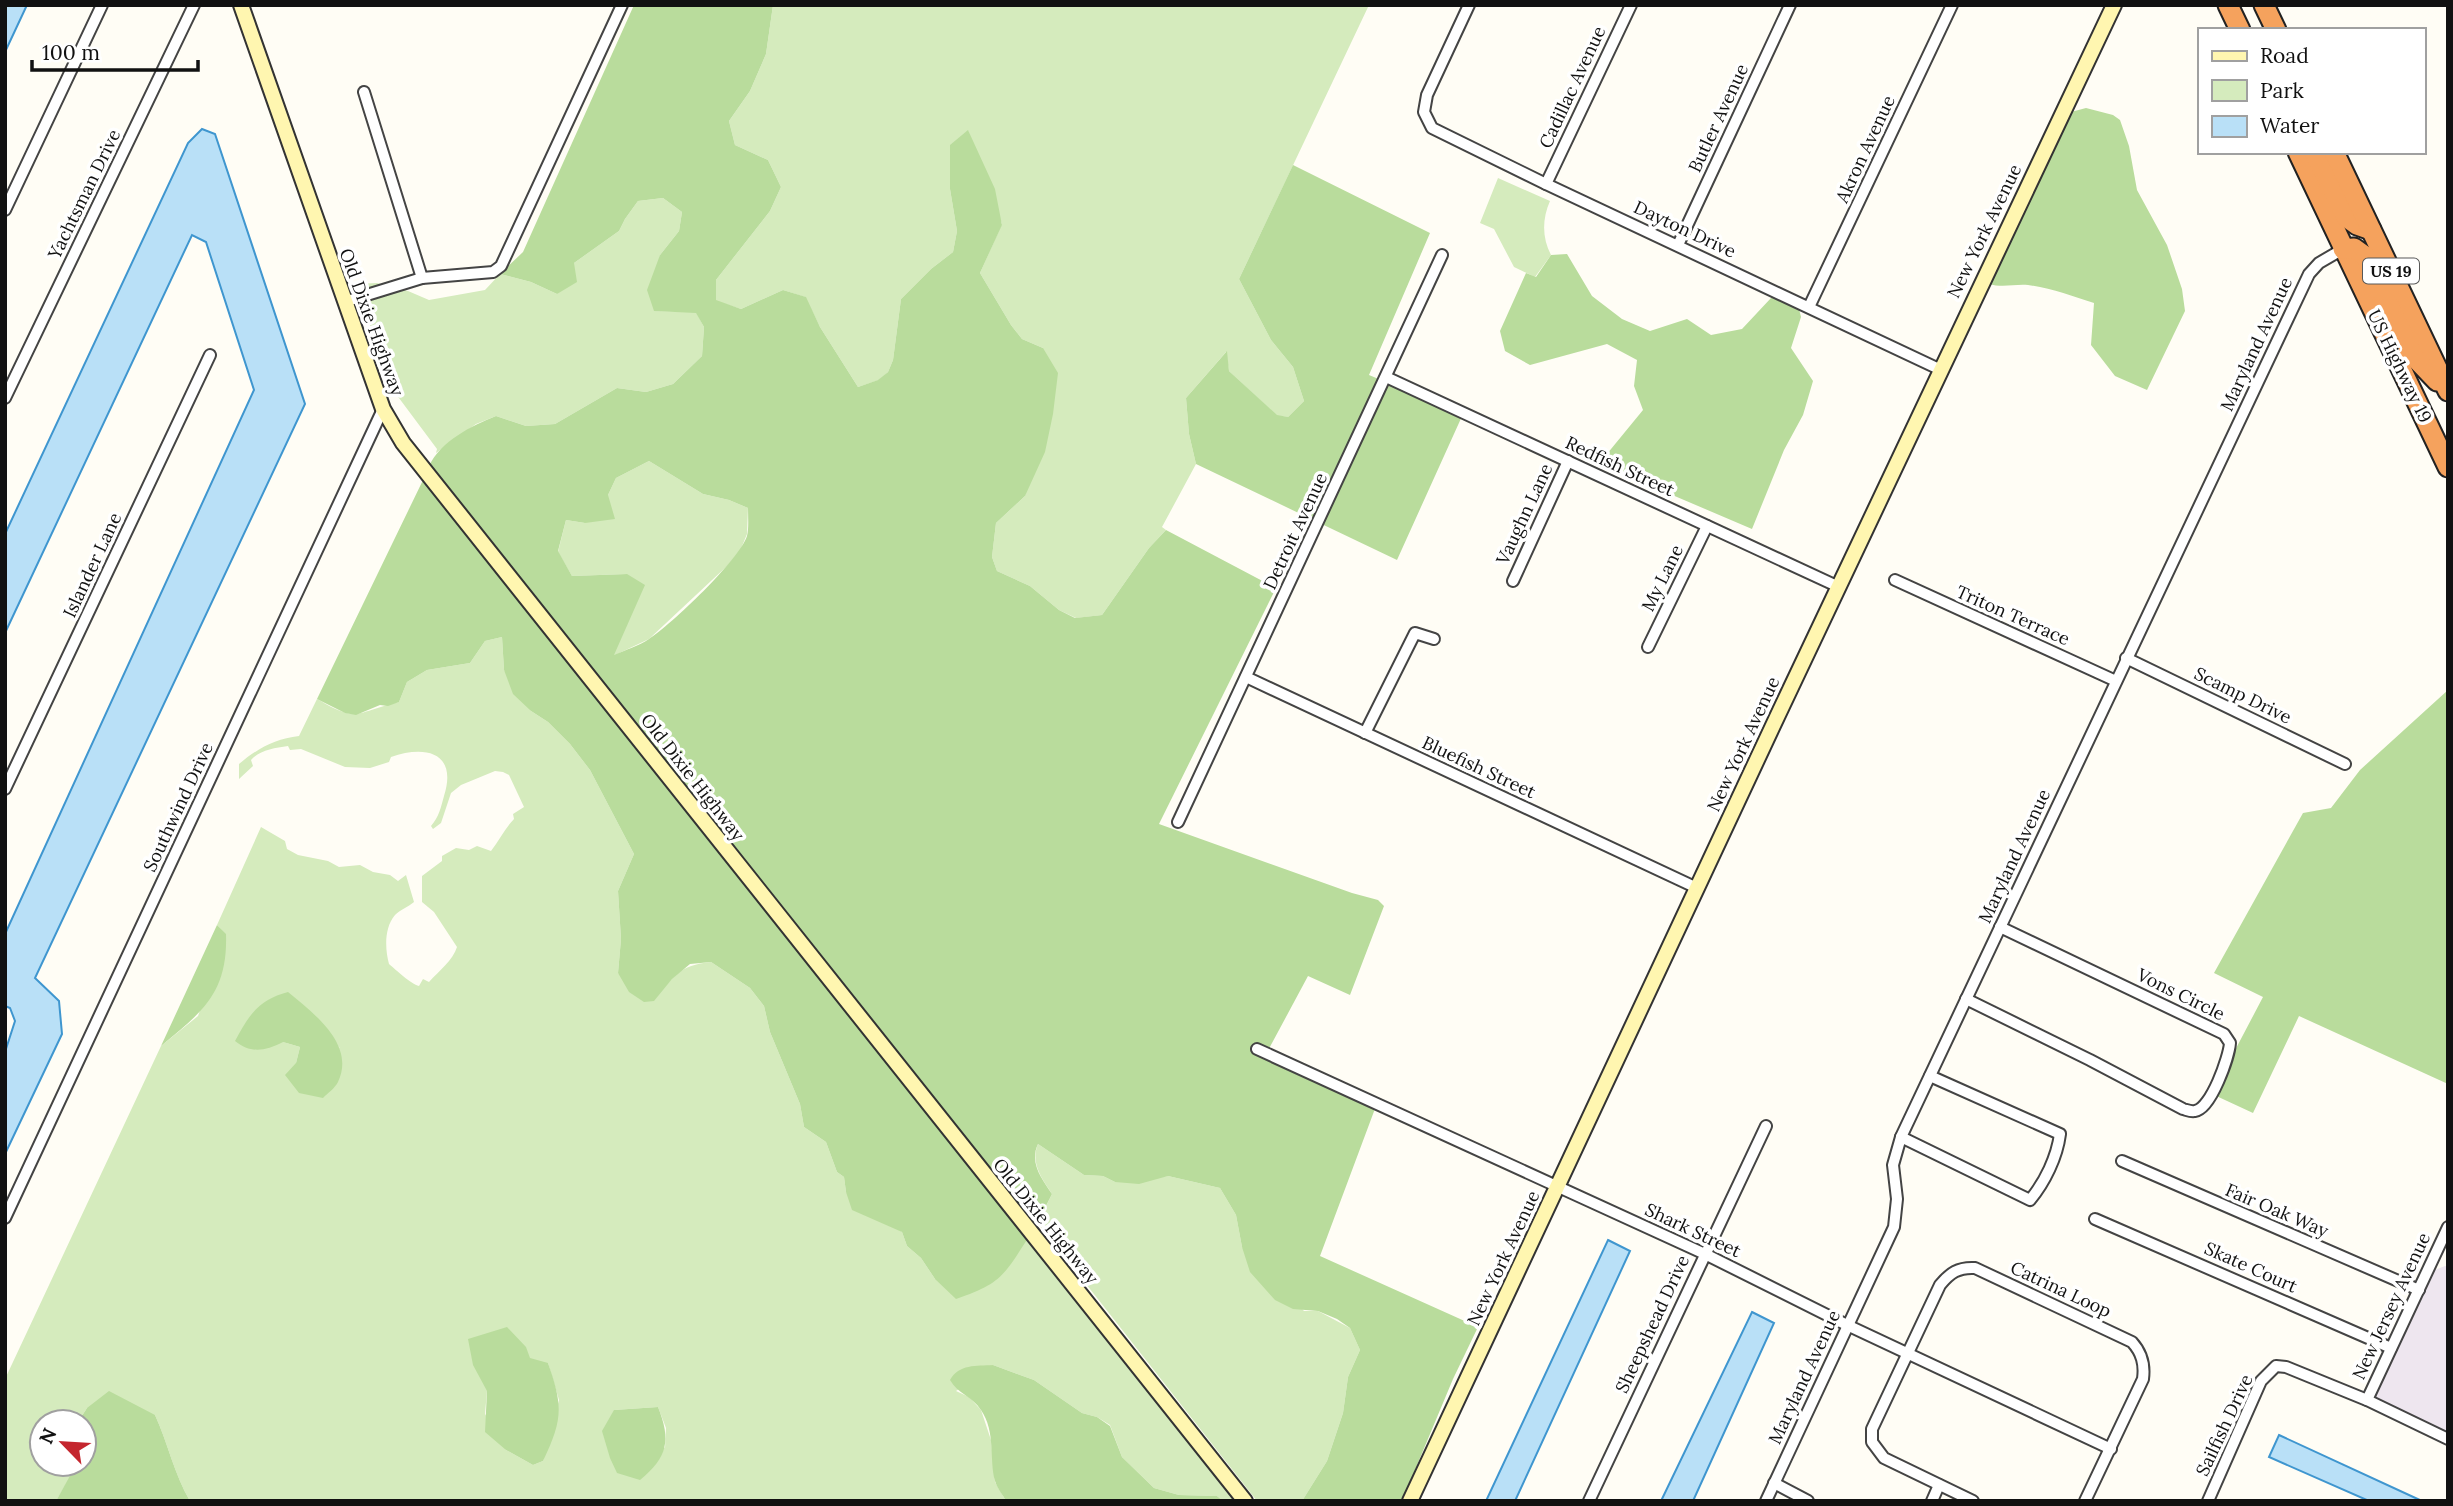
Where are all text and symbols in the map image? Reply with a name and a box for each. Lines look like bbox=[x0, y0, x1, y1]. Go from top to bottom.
street label: Cadillac Avenue bbox=[1534, 22, 1610, 152]
scale bar bbox=[32, 28, 198, 72]
legend bbox=[2198, 28, 2425, 154]
text: 100 m bbox=[42, 39, 100, 66]
text: Road bbox=[2260, 42, 2309, 69]
street label: Butler Avenue bbox=[1683, 60, 1753, 176]
text: Park bbox=[2260, 77, 2304, 104]
street label: Akron Avenue bbox=[1830, 91, 1900, 207]
text: Water bbox=[2260, 112, 2319, 139]
street label: Yachtsman Drive bbox=[42, 125, 125, 263]
street label: New York Avenue bbox=[1942, 160, 2026, 302]
street label: Dayton Drive bbox=[1630, 195, 1740, 263]
street label: Old Dixie Highway bbox=[335, 245, 410, 399]
road number: US 19 bbox=[2363, 258, 2419, 284]
street label: Maryland Avenue bbox=[2215, 273, 2297, 415]
street label: US Highway 19 bbox=[2363, 306, 2437, 426]
street label: Redfish Street bbox=[1562, 431, 1678, 501]
street label: Vaughn Lane bbox=[1490, 460, 1558, 569]
street label: Detroit Avenue bbox=[1258, 469, 1332, 593]
street label: Islander Lane bbox=[58, 509, 126, 621]
street label: My Lane bbox=[1636, 541, 1688, 615]
street label: Triton Terrace bbox=[1953, 580, 2074, 650]
street label: Scamp Drive bbox=[2190, 662, 2296, 729]
street label: New York Avenue bbox=[1702, 673, 1784, 815]
street label: Old Dixie Highway bbox=[636, 709, 750, 846]
street label: Bluefish Street bbox=[1419, 731, 1539, 803]
street label: Southwind Drive bbox=[138, 738, 218, 875]
street label: Maryland Avenue bbox=[1973, 785, 2055, 927]
street label: Vons Circle bbox=[2132, 962, 2229, 1025]
street label: Old Dixie Highway bbox=[988, 1153, 1104, 1289]
street label: Fair Oak Way bbox=[2222, 1178, 2332, 1242]
street label: New York Avenue bbox=[1462, 1187, 1544, 1329]
street label: Shark Street bbox=[1641, 1198, 1745, 1262]
street label: New Jersey Avenue bbox=[2347, 1229, 2435, 1383]
street label: Skate Court bbox=[2201, 1236, 2301, 1298]
street label: Sheepshead Drive bbox=[1610, 1251, 1694, 1397]
street label: Catrina Loop bbox=[2007, 1256, 2115, 1322]
street label: Maryland Avenue bbox=[1763, 1306, 1845, 1448]
street label: Sailfish Drive bbox=[2190, 1370, 2258, 1479]
north arrow bbox=[28, 1408, 98, 1478]
text: N bbox=[34, 1424, 62, 1448]

